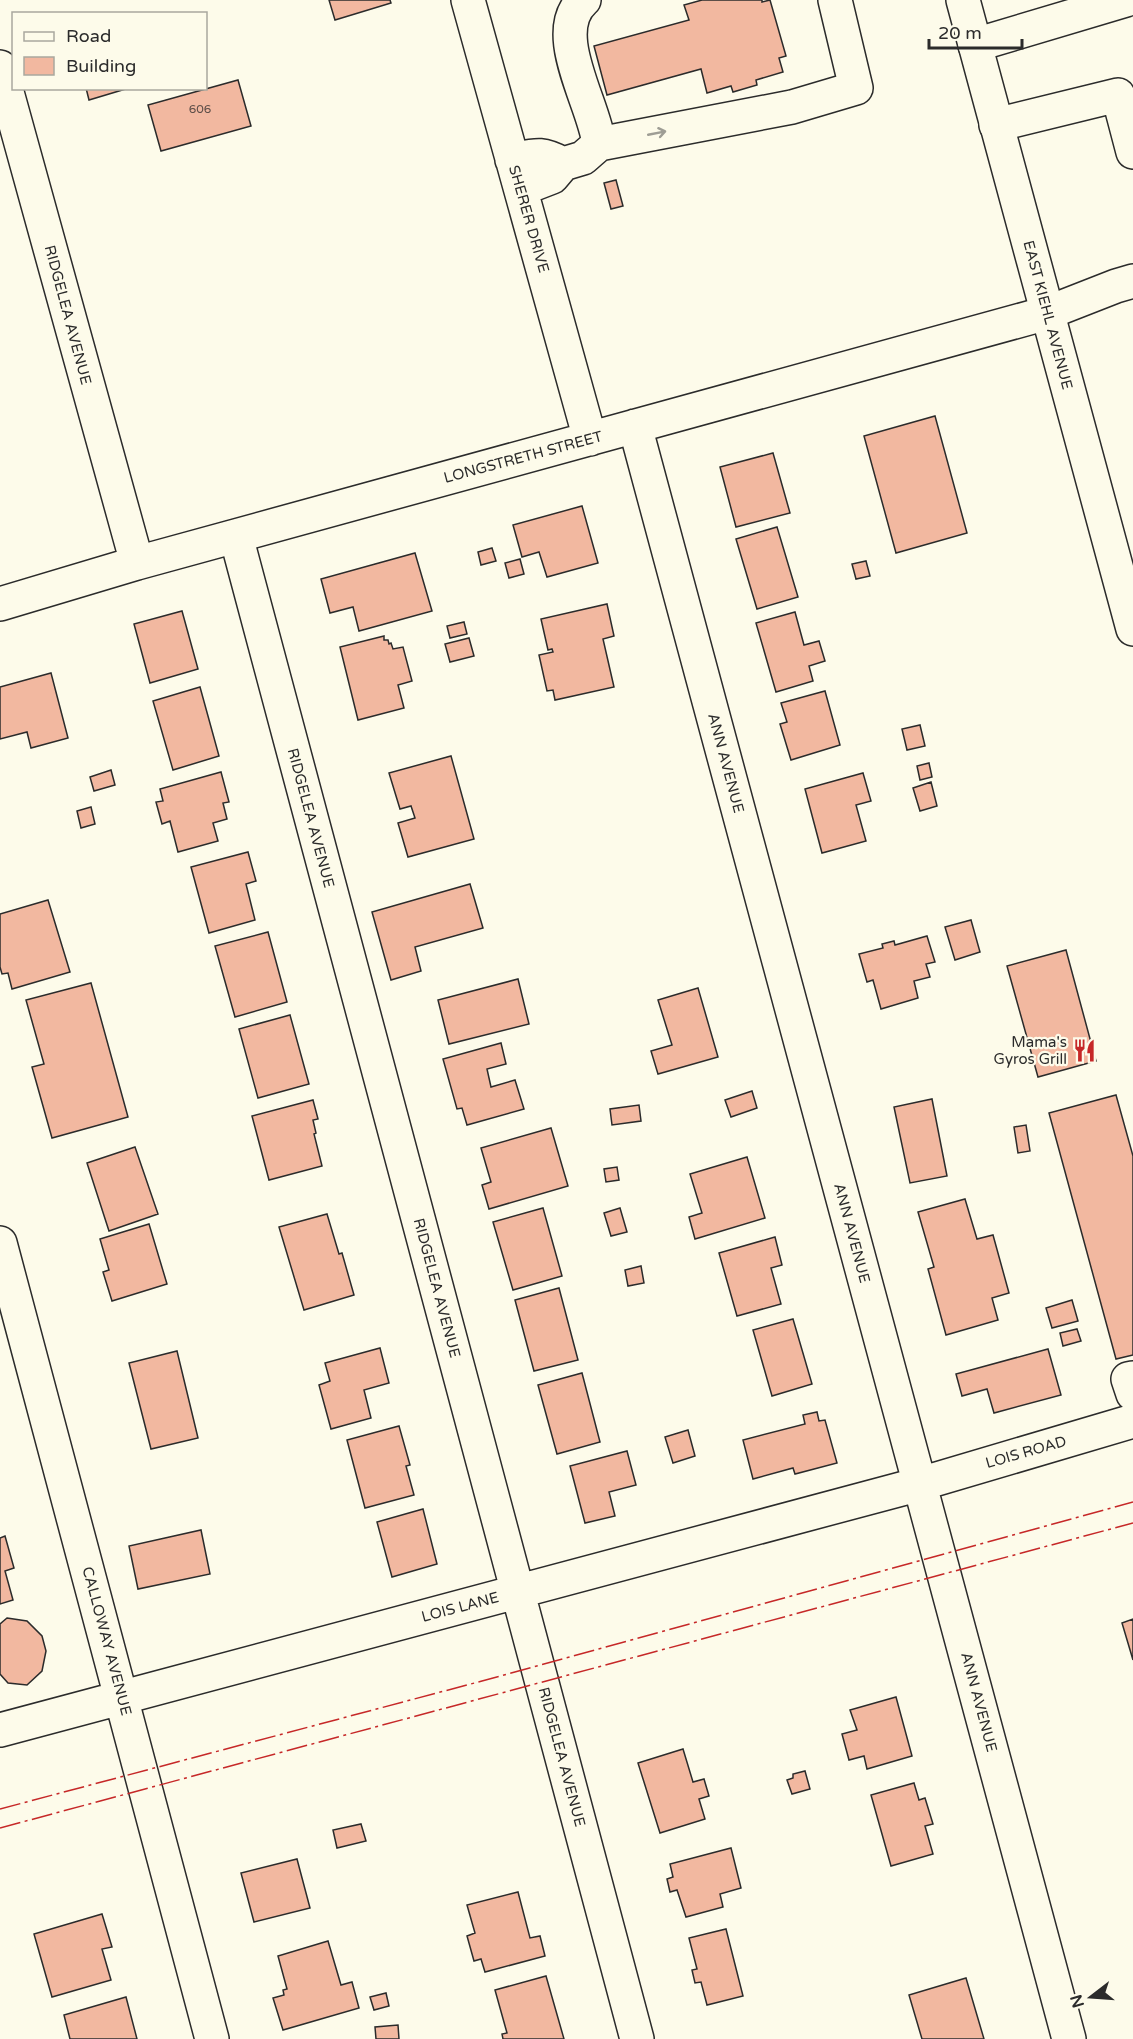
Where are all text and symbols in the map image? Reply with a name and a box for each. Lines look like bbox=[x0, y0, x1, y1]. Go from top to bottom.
legend bbox=[12, 12, 207, 90]
scale bar bbox=[929, 12, 1022, 50]
text: 20 m bbox=[938, 22, 982, 44]
text: Road bbox=[66, 25, 111, 47]
text: Building bbox=[66, 55, 136, 77]
house number: 606 bbox=[189, 102, 211, 116]
one-way arrow bbox=[646, 127, 666, 138]
street label: SHERER DRIVE bbox=[505, 163, 553, 275]
street label: EAST KIEHL AVENUE bbox=[1019, 238, 1077, 392]
street label: RIDGELEA AVENUE bbox=[41, 243, 95, 387]
street label: LONGSTRETH STREET bbox=[442, 427, 604, 487]
street label: ANN AVENUE bbox=[704, 711, 748, 815]
street label: RIDGELEA AVENUE bbox=[284, 746, 338, 890]
place label: Mama's Gyros Grill bbox=[994, 1033, 1067, 1068]
restaurant icon: Mama's Gyros Grill bbox=[1072, 1038, 1098, 1064]
street label: ANN AVENUE bbox=[830, 1181, 874, 1285]
street label: RIDGELEA AVENUE bbox=[410, 1216, 464, 1360]
street label: LOIS ROAD bbox=[983, 1432, 1069, 1472]
street label: CALLOWAY AVENUE bbox=[78, 1565, 136, 1717]
street label: LOIS LANE bbox=[419, 1588, 501, 1626]
street label: ANN AVENUE bbox=[957, 1650, 1001, 1754]
street label: RIDGELEA AVENUE bbox=[535, 1685, 589, 1829]
north arrow bbox=[1061, 1967, 1121, 2027]
text: N bbox=[1066, 1992, 1089, 2010]

